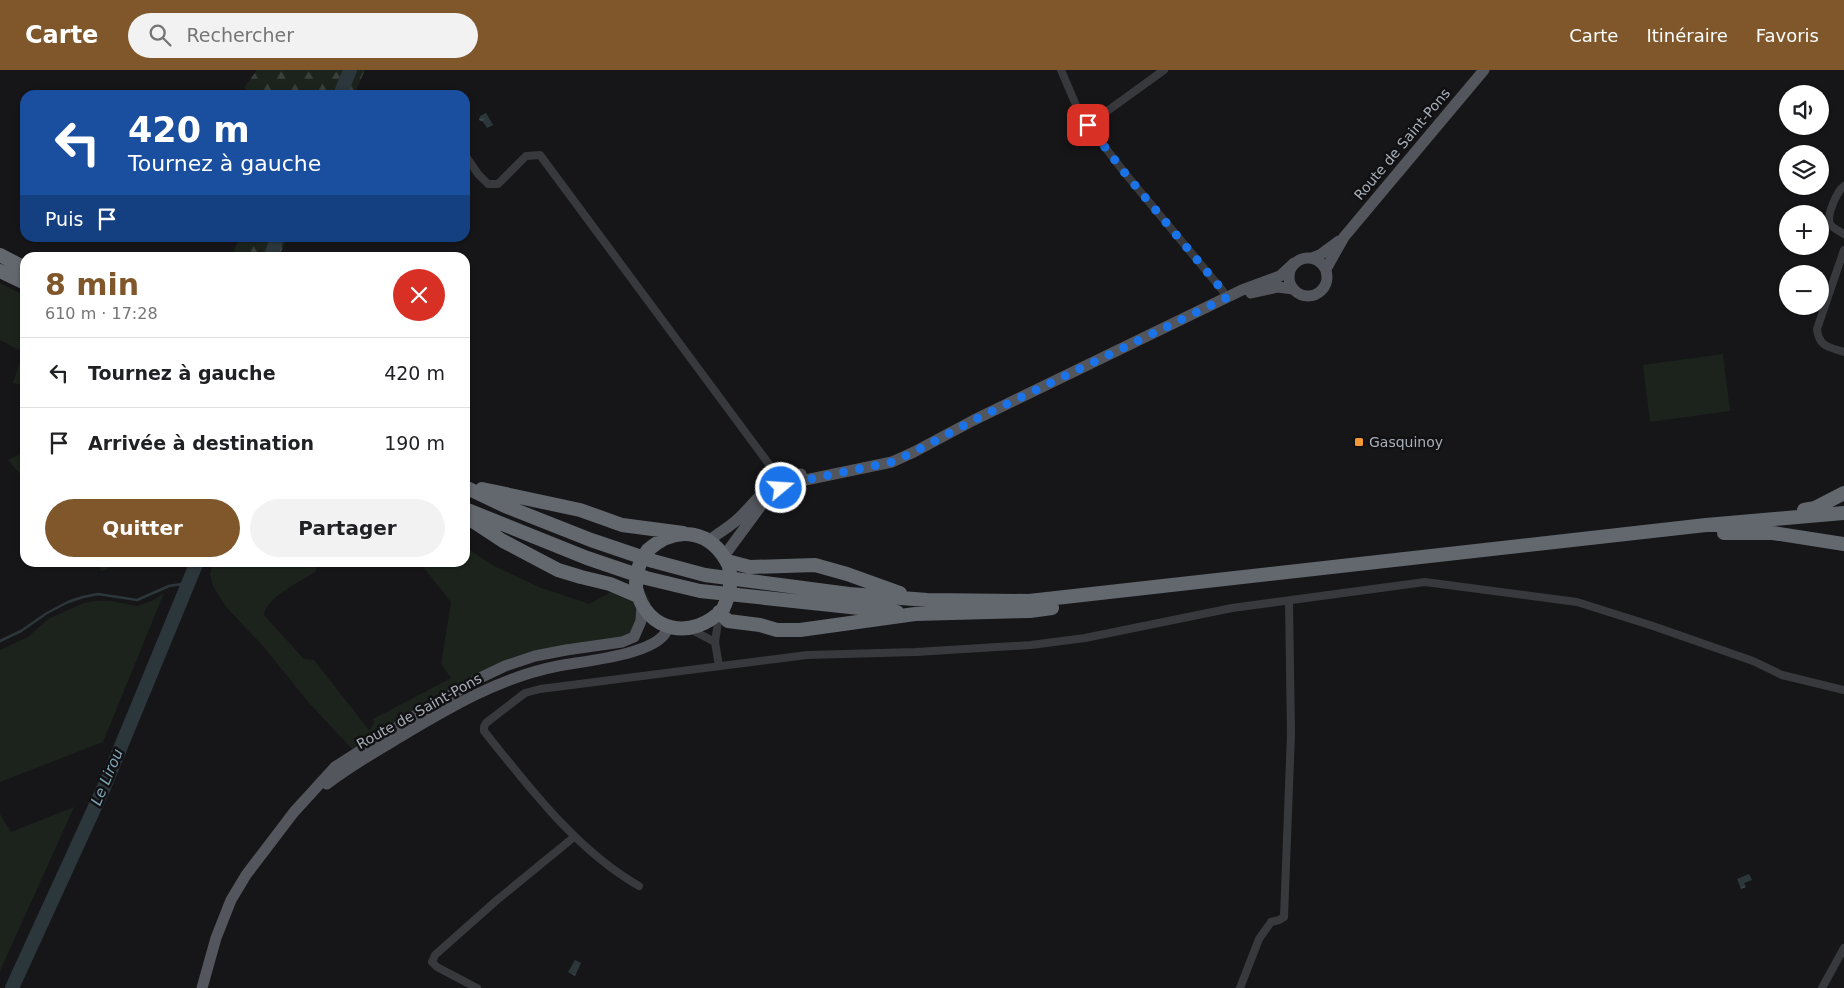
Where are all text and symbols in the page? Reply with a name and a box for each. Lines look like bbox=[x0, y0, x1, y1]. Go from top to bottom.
search box bbox=[128, 13, 478, 58]
text: Carte bbox=[25, 21, 98, 49]
icon: search bbox=[146, 21, 174, 49]
text: Rechercher bbox=[186, 24, 294, 46]
text: Carte bbox=[1569, 25, 1618, 46]
text: Itinéraire bbox=[1646, 25, 1728, 46]
text: Favoris bbox=[1756, 25, 1819, 46]
street label: Route de Saint-Pons bbox=[1351, 85, 1453, 203]
map controls bbox=[1779, 85, 1829, 315]
button: sound bbox=[1779, 85, 1829, 135]
pin bbox=[1067, 104, 1109, 146]
icon: left bbox=[45, 110, 110, 175]
text: 420 m bbox=[128, 110, 250, 150]
icon: arrive bbox=[1074, 111, 1102, 139]
button: layers bbox=[1779, 145, 1829, 195]
text: Tournez à gauche bbox=[128, 151, 321, 176]
icon: arrive bbox=[93, 205, 121, 233]
button: + bbox=[1779, 205, 1829, 255]
text: Puis bbox=[45, 208, 83, 230]
button: − bbox=[1779, 265, 1829, 315]
text: 8 min bbox=[45, 267, 139, 302]
button: close bbox=[393, 269, 445, 321]
text: 610 m · 17:28 bbox=[45, 304, 158, 323]
icon: left bbox=[45, 359, 73, 387]
text: Tournez à gauche bbox=[88, 362, 276, 384]
text: 420 m bbox=[384, 362, 445, 384]
icon: arrive bbox=[45, 429, 73, 457]
text: Arrivée à destination bbox=[88, 432, 314, 454]
text: 190 m bbox=[384, 432, 445, 454]
place label: Gasquinoy bbox=[1369, 434, 1443, 450]
marker: Gasquinoy bbox=[1353, 436, 1365, 448]
position arrow bbox=[754, 461, 806, 513]
button: Quitter bbox=[45, 499, 240, 557]
button: Partager bbox=[250, 499, 445, 557]
street label: Route de Saint-Pons bbox=[354, 670, 484, 752]
water label: Le Lirou bbox=[87, 746, 127, 808]

